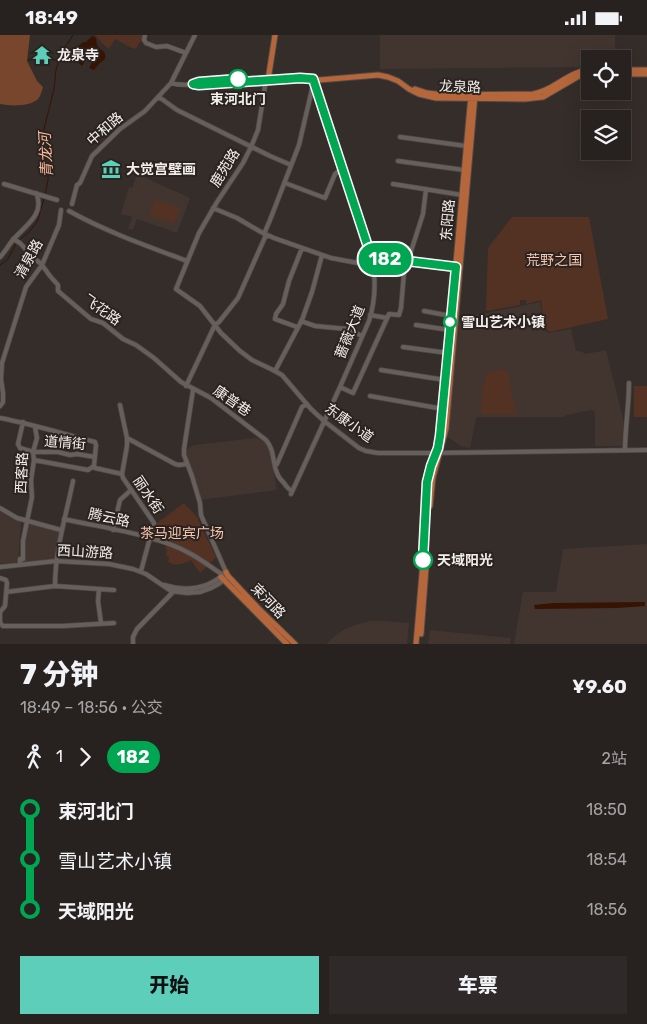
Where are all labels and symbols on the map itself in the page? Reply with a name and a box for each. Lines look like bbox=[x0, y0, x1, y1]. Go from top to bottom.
temple icon: 龙泉寺 bbox=[31, 44, 53, 66]
place label: 龙泉寺 bbox=[57, 47, 99, 64]
marker: 束河北门 bbox=[228, 69, 248, 89]
street label: 龙泉路 bbox=[439, 78, 481, 96]
place label: 束河北门 bbox=[210, 91, 266, 108]
street label: 中和路 bbox=[84, 109, 126, 149]
water label: 青龙河 bbox=[36, 129, 56, 178]
street label: 鹿苑路 bbox=[207, 146, 243, 190]
museum icon: 大觉宫壁画 bbox=[100, 158, 122, 180]
place label: 大觉宫壁画 bbox=[126, 161, 196, 178]
street label: 东阳路 bbox=[438, 198, 458, 242]
street label: 清泉路 bbox=[11, 237, 47, 281]
line badge: 182 bbox=[356, 243, 414, 275]
park label: 荒野之国 bbox=[526, 252, 582, 269]
street label: 飞花路 bbox=[80, 291, 124, 329]
street label: 蔷薇大道 bbox=[332, 303, 368, 361]
place label: 雪山艺术小镇 bbox=[461, 314, 545, 331]
marker: 雪山艺术小镇 bbox=[443, 315, 457, 329]
street label: 康普巷 bbox=[210, 382, 254, 420]
street label: 东康小道 bbox=[321, 400, 377, 446]
street label: 道情街 bbox=[43, 433, 87, 453]
street label: 西客路 bbox=[12, 452, 32, 494]
street label: 丽水街 bbox=[129, 473, 167, 517]
street label: 腾云路 bbox=[87, 505, 131, 531]
park label: 茶马迎宾广场 bbox=[140, 525, 224, 542]
street label: 西山游路 bbox=[57, 542, 113, 562]
marker: 天域阳光 bbox=[413, 550, 433, 570]
place label: 天域阳光 bbox=[437, 552, 493, 569]
street label: 束河路 bbox=[247, 580, 289, 622]

